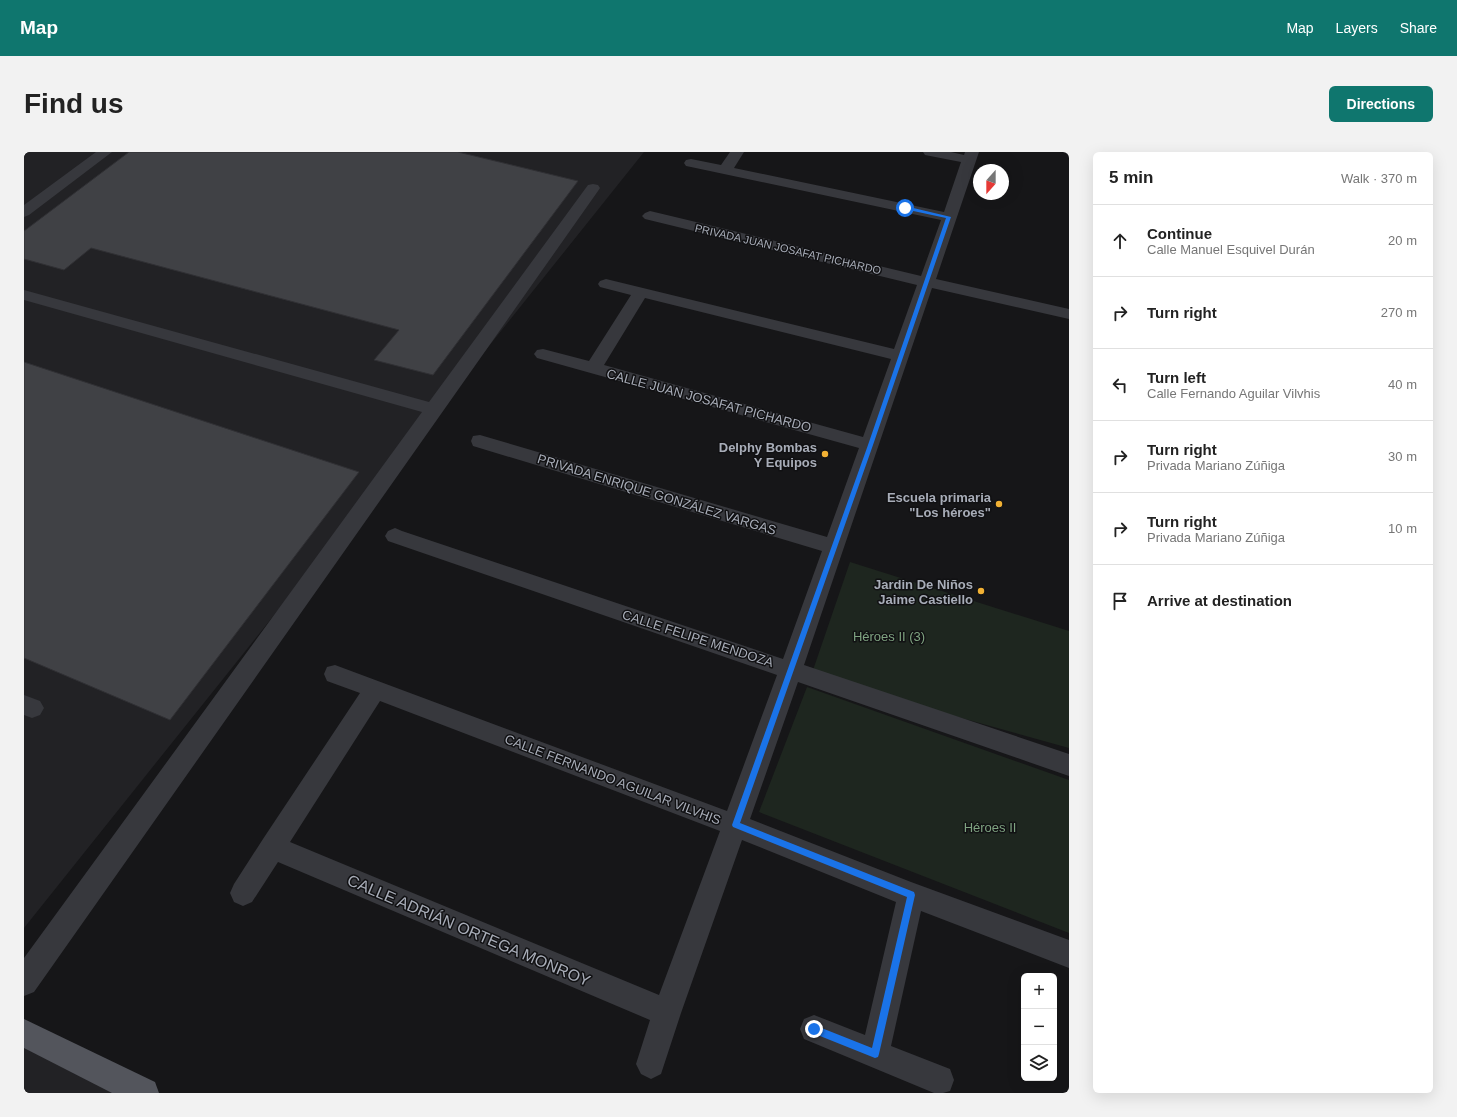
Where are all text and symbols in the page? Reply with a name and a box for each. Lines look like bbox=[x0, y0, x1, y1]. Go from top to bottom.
text: Map bbox=[20, 17, 58, 38]
text: Map bbox=[1286, 20, 1314, 36]
text: Layers bbox=[1336, 20, 1378, 36]
text: Share bbox=[1400, 20, 1437, 36]
button: Directions bbox=[1329, 86, 1433, 122]
text: Find us bbox=[24, 88, 124, 119]
north arrow bbox=[973, 164, 1009, 200]
text: 5 min bbox=[1109, 168, 1153, 187]
text: Walk · 370 m bbox=[1341, 171, 1417, 186]
route start bbox=[896, 199, 914, 217]
street label: PRIVADA JUAN JOSAFAT PICHARDO bbox=[694, 222, 883, 276]
text: Continue bbox=[1147, 225, 1212, 242]
icon: ahead bbox=[1109, 230, 1131, 252]
text: 20 m bbox=[1388, 233, 1417, 248]
text: Calle Manuel Esquivel Durán bbox=[1147, 242, 1315, 257]
icon: right bbox=[1109, 302, 1131, 324]
text: Turn right bbox=[1147, 304, 1217, 321]
text: 270 m bbox=[1381, 305, 1417, 320]
street label: CALLE JUAN JOSAFAT PICHARDO bbox=[605, 366, 813, 435]
text: Turn left bbox=[1147, 369, 1206, 386]
icon: left bbox=[1109, 374, 1131, 396]
text: 40 m bbox=[1388, 377, 1417, 392]
text: Calle Fernando Aguilar Vilvhis bbox=[1147, 386, 1320, 401]
place label: Delphy Bombas Y Equipos bbox=[719, 440, 817, 470]
text: Turn right bbox=[1147, 441, 1217, 458]
icon: right bbox=[1109, 446, 1131, 468]
marker: Delphy Bombas Y Equipos bbox=[820, 449, 830, 459]
text: 30 m bbox=[1388, 449, 1417, 464]
street label: PRIVADA ENRIQUE GONZÁLEZ VARGAS bbox=[536, 451, 778, 538]
text: Privada Mariano Zúñiga bbox=[1147, 458, 1285, 473]
place label: Escuela primaria "Los héroes" bbox=[887, 490, 992, 520]
marker: Escuela primaria "Los héroes" bbox=[994, 499, 1004, 509]
text: Turn right bbox=[1147, 513, 1217, 530]
icon: right bbox=[1109, 518, 1131, 540]
text: 10 m bbox=[1388, 521, 1417, 536]
text: Privada Mariano Zúñiga bbox=[1147, 530, 1285, 545]
place label: Jardin De Niños Jaime Castiello bbox=[874, 577, 973, 607]
marker: Jardin De Niños Jaime Castiello bbox=[976, 586, 986, 596]
icon: arrive bbox=[1109, 590, 1131, 612]
text: Arrive at destination bbox=[1147, 592, 1292, 609]
street label: CALLE FELIPE MENDOZA bbox=[620, 607, 776, 670]
park label: Héroes II (3) bbox=[853, 629, 925, 644]
street label: CALLE FERNANDO AGUILAR VILVHIS bbox=[503, 731, 723, 828]
park label: Héroes II bbox=[964, 820, 1016, 835]
street label: CALLE ADRIÁN ORTEGA MONROY bbox=[345, 871, 593, 990]
map controls bbox=[1021, 973, 1057, 1081]
button: + bbox=[1021, 973, 1057, 1009]
button: − bbox=[1021, 1009, 1057, 1045]
route end bbox=[805, 1020, 823, 1038]
button: layers bbox=[1021, 1045, 1057, 1081]

